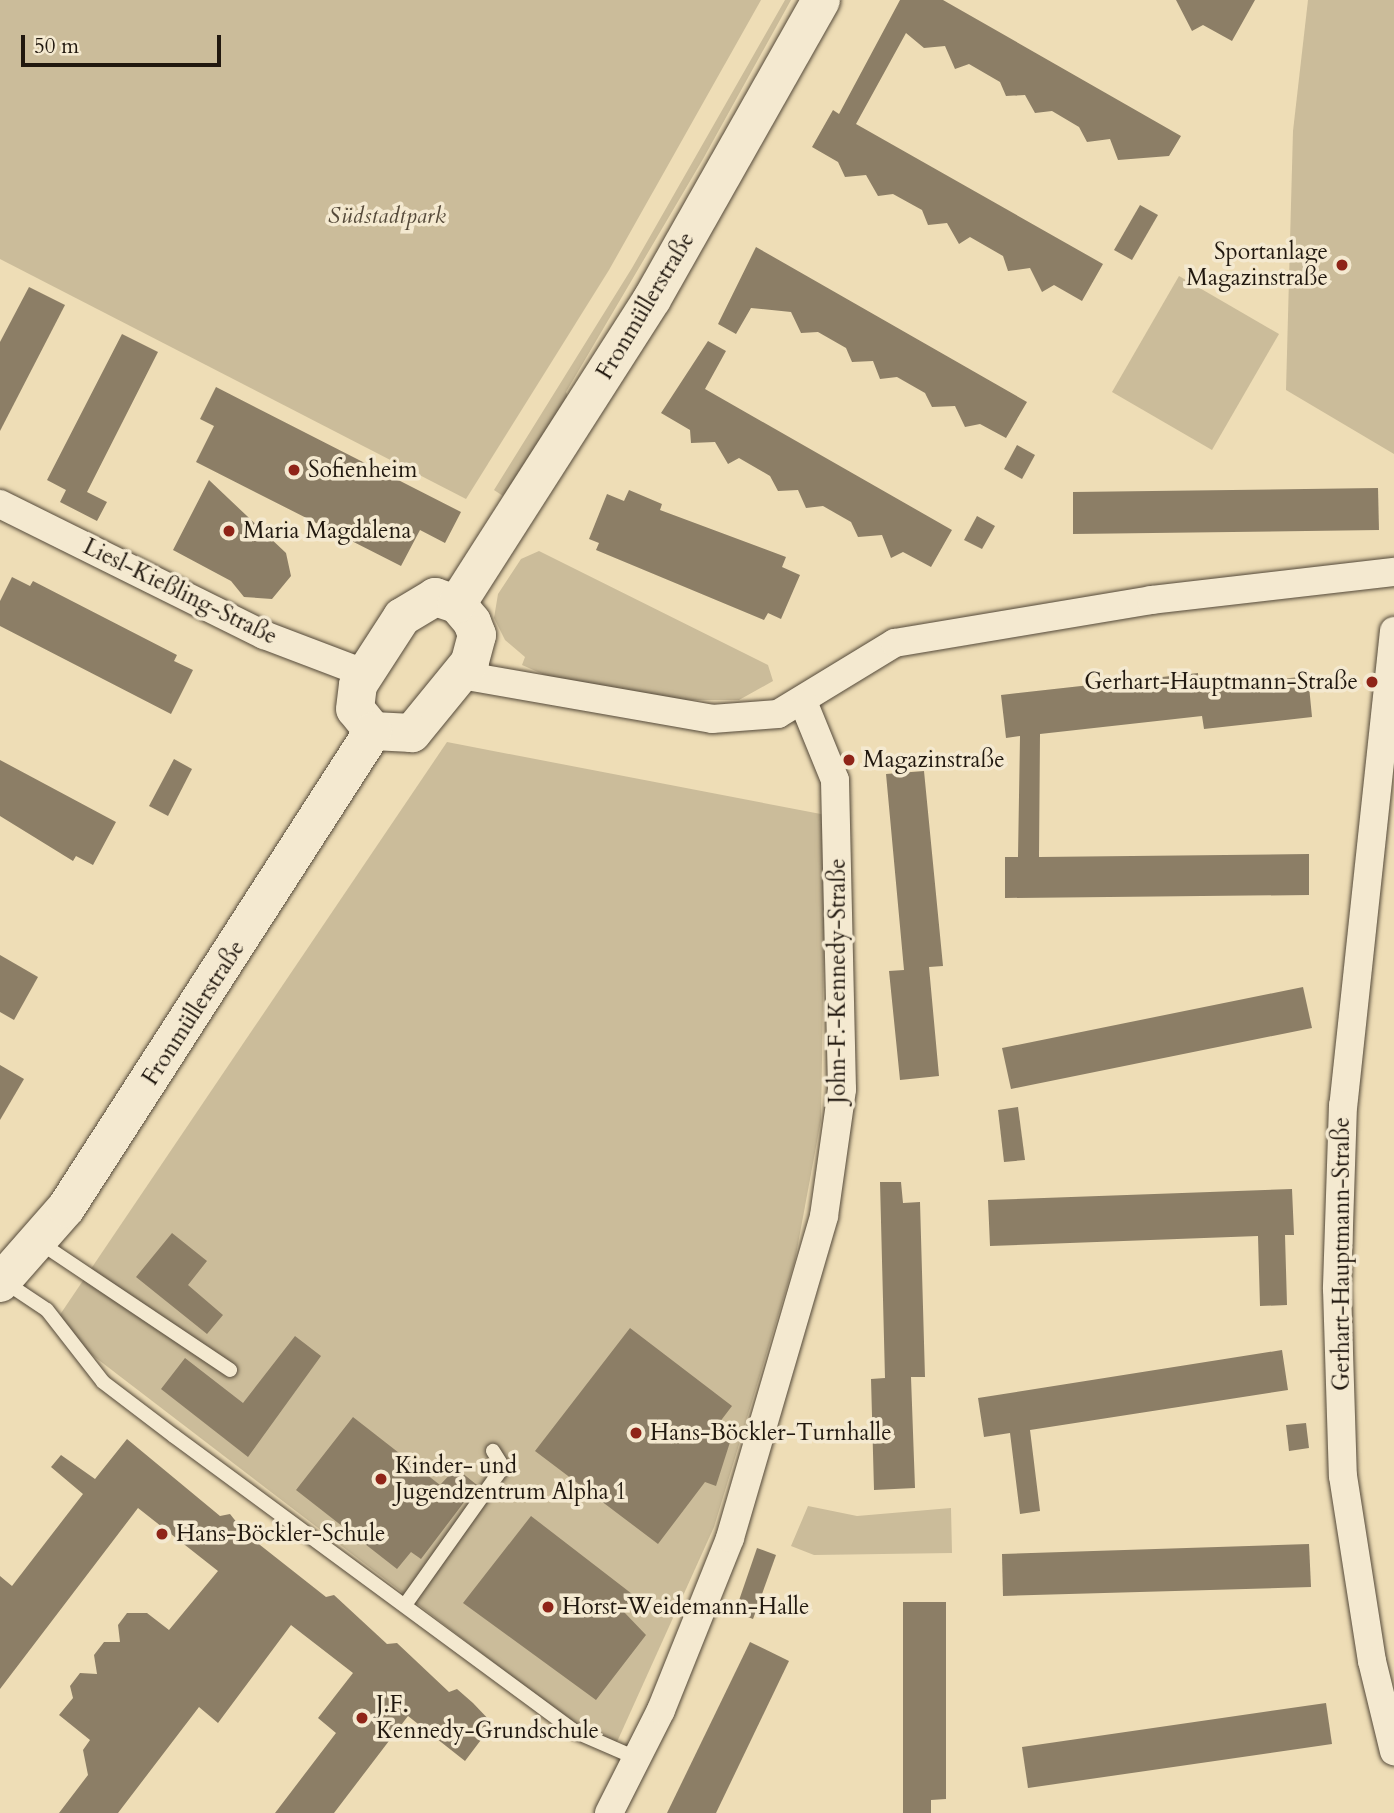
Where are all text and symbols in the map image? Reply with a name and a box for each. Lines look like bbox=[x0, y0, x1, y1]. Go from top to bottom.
scale bar bbox=[24, 21, 224, 65]
text: 50 m bbox=[34, 32, 79, 61]
park label: Südstadtpark bbox=[328, 202, 446, 230]
street label: Fronmüllerstraße bbox=[591, 227, 701, 385]
place label: Sportanlage Magazinstraße bbox=[1186, 238, 1328, 292]
marker: Sportanlage Magazinstraße bbox=[1334, 257, 1350, 273]
place label: Sofienheim bbox=[308, 456, 417, 484]
marker: Sofienheim bbox=[286, 462, 302, 478]
place label: Maria Magdalena bbox=[243, 517, 412, 545]
marker: Maria Magdalena bbox=[221, 523, 237, 539]
street label: Liesl-Kießling-Straße bbox=[79, 533, 281, 651]
place label: Gerhart-Hauptmann-Straße bbox=[1084, 668, 1358, 696]
marker: Gerhart-Hauptmann-Straße bbox=[1364, 674, 1380, 690]
place label: Magazinstraße bbox=[863, 746, 1005, 774]
marker: Magazinstraße bbox=[841, 752, 857, 768]
street label: John-F.-Kennedy-Straße bbox=[824, 858, 852, 1104]
street label: Fronmüllerstraße bbox=[137, 935, 251, 1091]
street label: Gerhart-Hauptmann-Straße bbox=[1328, 1117, 1356, 1391]
place label: Hans-Böckler-Turnhalle bbox=[650, 1419, 892, 1447]
marker: Hans-Böckler-Turnhalle bbox=[628, 1425, 644, 1441]
place label: Kinder- und Jugendzentrum Alpha 1 bbox=[395, 1452, 627, 1506]
marker: Kinder- und Jugendzentrum Alpha 1 bbox=[373, 1471, 389, 1487]
place label: Hans-Böckler-Schule bbox=[176, 1520, 386, 1548]
marker: Hans-Böckler-Schule bbox=[154, 1526, 170, 1542]
place label: Horst-Weidemann-Halle bbox=[562, 1593, 809, 1621]
marker: Horst-Weidemann-Halle bbox=[540, 1599, 556, 1615]
place label: J.F. Kennedy-Grundschule bbox=[376, 1691, 599, 1745]
marker: J.F. Kennedy-Grundschule bbox=[354, 1710, 370, 1726]

